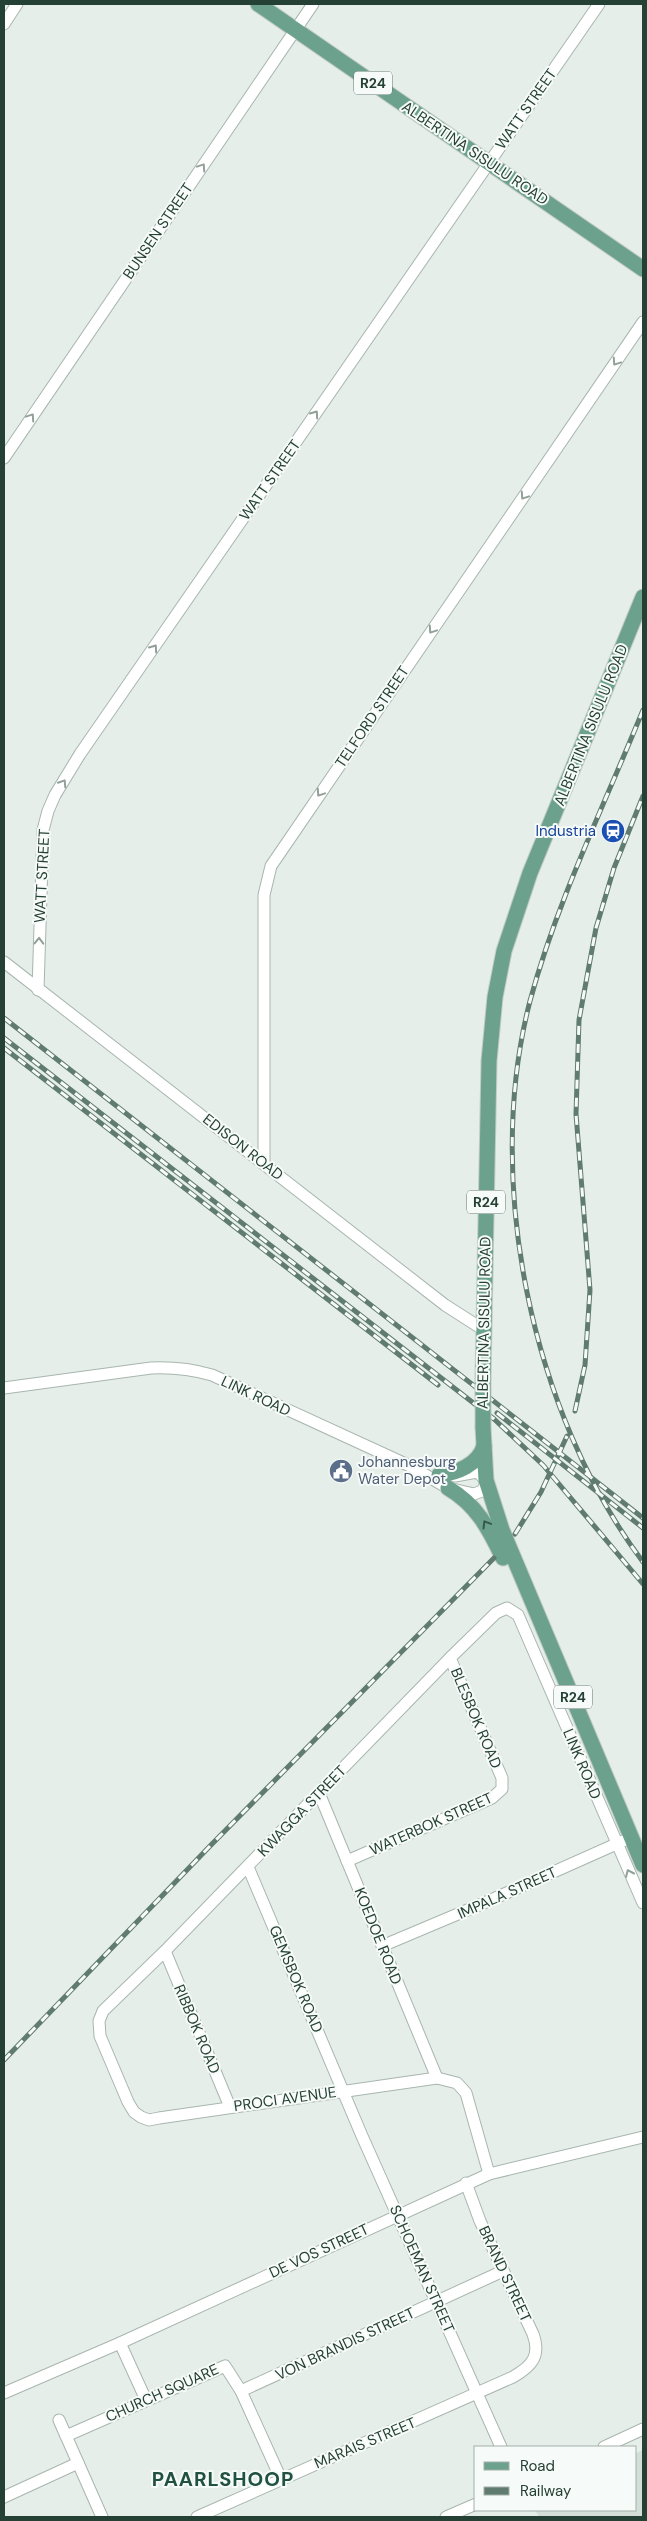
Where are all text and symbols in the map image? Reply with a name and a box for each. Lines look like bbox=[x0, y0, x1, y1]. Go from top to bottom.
street label: WATT STREET bbox=[491, 65, 561, 153]
road number: R24 bbox=[354, 72, 392, 95]
street label: ALBERTINA SISULU ROAD bbox=[398, 96, 552, 210]
one-way arrow bbox=[195, 164, 205, 173]
street label: BUNSEN STREET bbox=[118, 179, 198, 283]
one-way arrow bbox=[613, 356, 622, 366]
one-way arrow bbox=[309, 410, 319, 419]
one-way arrow bbox=[25, 414, 34, 423]
street label: WATT STREET bbox=[235, 436, 305, 524]
one-way arrow bbox=[521, 490, 530, 500]
one-way arrow bbox=[429, 624, 438, 634]
street label: ALBERTINA SISULU ROAD bbox=[549, 641, 633, 809]
one-way arrow bbox=[148, 644, 157, 654]
street label: TELFORD STREET bbox=[330, 662, 414, 772]
one-way arrow bbox=[57, 779, 66, 789]
one-way arrow bbox=[317, 787, 326, 797]
station icon: Industria bbox=[600, 818, 626, 844]
place label: Industria bbox=[535, 821, 596, 841]
street label: WATT STREET bbox=[30, 828, 54, 924]
one-way arrow bbox=[34, 937, 44, 944]
street label: EDISON ROAD bbox=[199, 1109, 287, 1185]
road number: R24 bbox=[467, 1190, 505, 1214]
street label: ALBERTINA SISULU ROAD bbox=[472, 1237, 496, 1409]
street label: LINK ROAD bbox=[218, 1371, 294, 1421]
place label: Johannesburg Water Depot bbox=[358, 1452, 456, 1489]
public building icon: Johannesburg Water Depot bbox=[328, 1458, 354, 1484]
one-way arrow bbox=[482, 1521, 492, 1530]
street label: BLESBOK ROAD bbox=[446, 1665, 506, 1771]
road number: R24 bbox=[554, 1685, 592, 1708]
street label: LINK ROAD bbox=[558, 1726, 606, 1802]
street label: KWAGGA STREET bbox=[253, 1761, 351, 1861]
street label: WATERBOK STREET bbox=[366, 1788, 496, 1860]
street label: IMPALA STREET bbox=[454, 1862, 560, 1924]
one-way arrow bbox=[625, 1869, 636, 1878]
street label: KOEDOE ROAD bbox=[349, 1885, 407, 1987]
street label: GEMSBOK ROAD bbox=[264, 1922, 328, 2036]
street label: RIBBOK ROAD bbox=[169, 1981, 225, 2077]
street label: PROCI AVENUE bbox=[233, 2082, 337, 2116]
street label: SCHOEMAN STREET bbox=[385, 2202, 459, 2336]
street label: DE VOS STREET bbox=[266, 2219, 372, 2283]
street label: BRAND STREET bbox=[474, 2223, 536, 2325]
street label: VON BRANDIS STREET bbox=[272, 2303, 418, 2385]
street label: CHURCH SQUARE bbox=[102, 2359, 222, 2427]
street label: MARAIS STREET bbox=[311, 2413, 419, 2473]
legend bbox=[474, 2446, 637, 2511]
text: Road bbox=[520, 2456, 555, 2476]
district label: PAARLSHOOP bbox=[152, 2466, 294, 2492]
text: Railway bbox=[520, 2481, 572, 2501]

